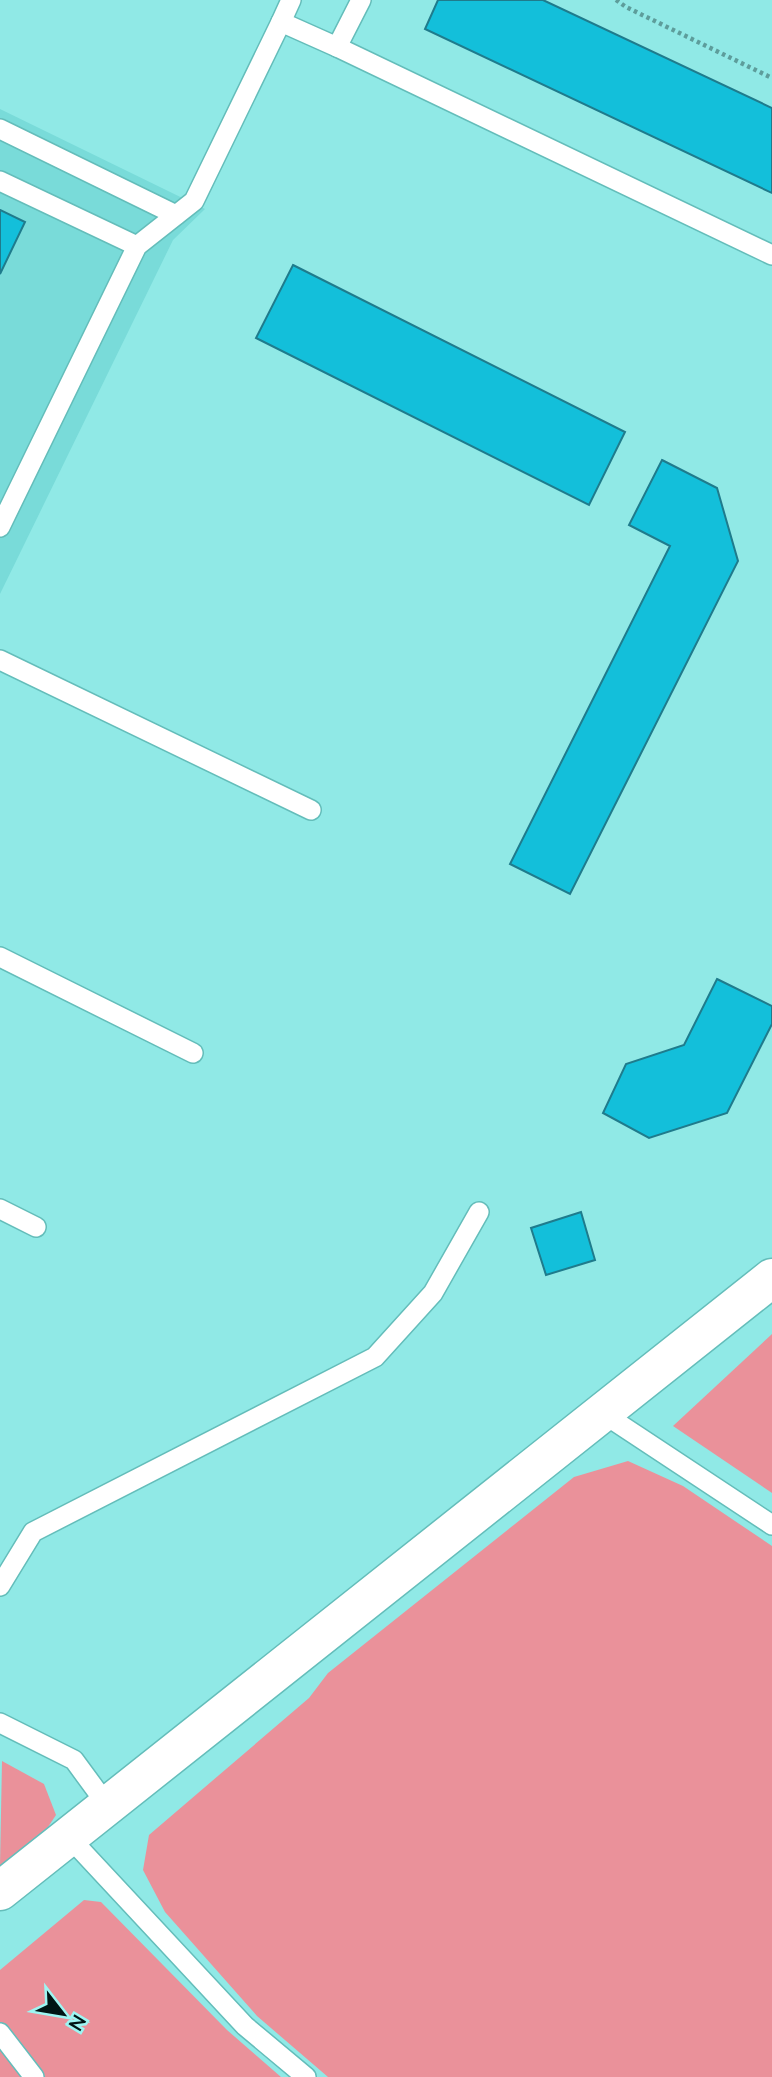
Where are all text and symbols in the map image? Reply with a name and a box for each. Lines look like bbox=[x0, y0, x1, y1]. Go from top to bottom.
north arrow bbox=[28, 1979, 98, 2049]
text: N bbox=[64, 2011, 92, 2035]

